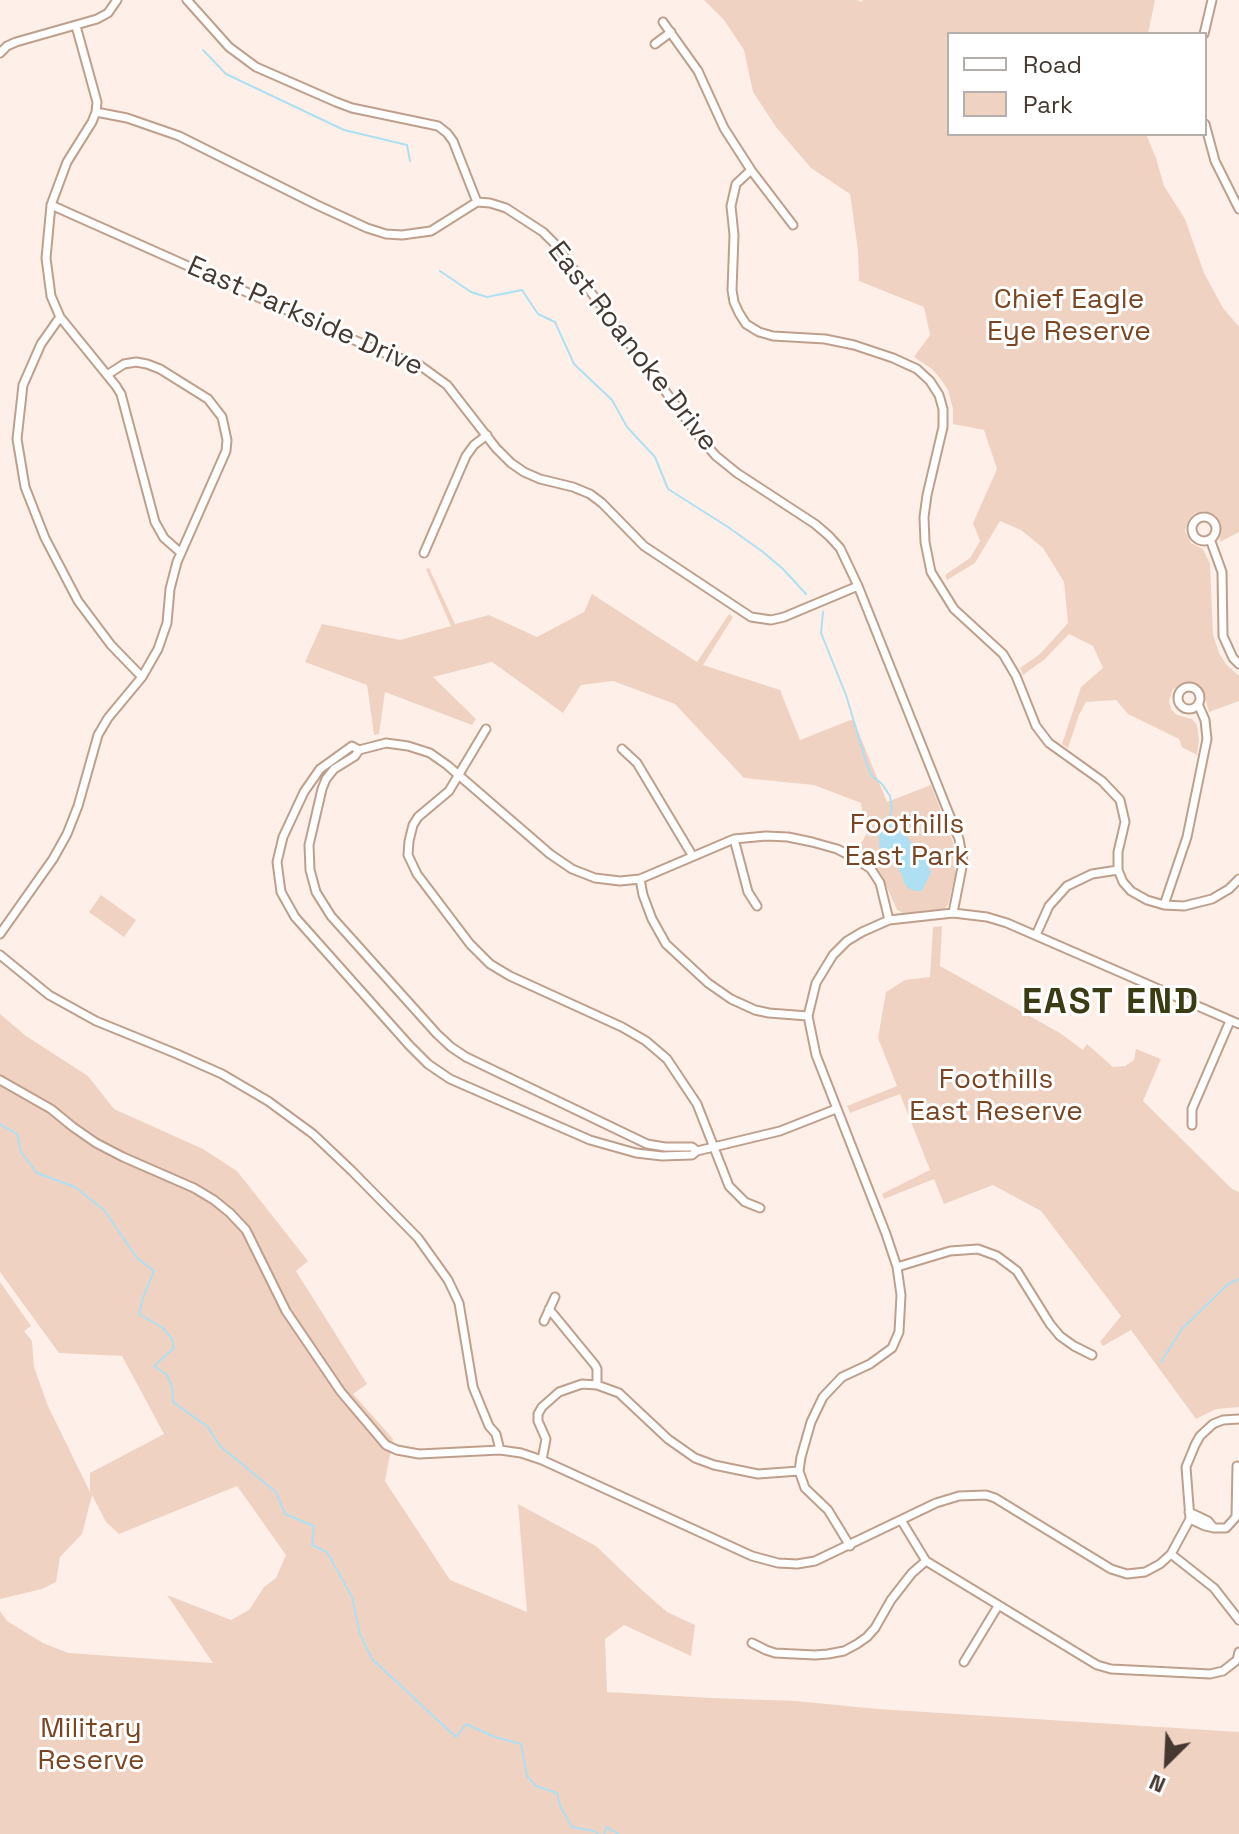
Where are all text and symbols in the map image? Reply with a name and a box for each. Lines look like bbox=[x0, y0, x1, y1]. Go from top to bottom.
legend bbox=[947, 32, 1207, 136]
text: Road bbox=[1023, 49, 1082, 80]
text: Park bbox=[1023, 89, 1073, 120]
street label: East Roanoke Drive bbox=[540, 235, 724, 459]
street label: East Parkside Drive bbox=[182, 250, 428, 384]
park label: Chief Eagle Eye Reserve bbox=[987, 283, 1151, 349]
park label: Foothills East Park bbox=[845, 808, 969, 874]
district label: EAST END bbox=[1022, 981, 1200, 1025]
park label: Foothills East Reserve bbox=[909, 1063, 1083, 1129]
park label: Military Reserve bbox=[37, 1712, 145, 1778]
north arrow bbox=[1127, 1722, 1207, 1802]
text: N bbox=[1145, 1768, 1170, 1800]

